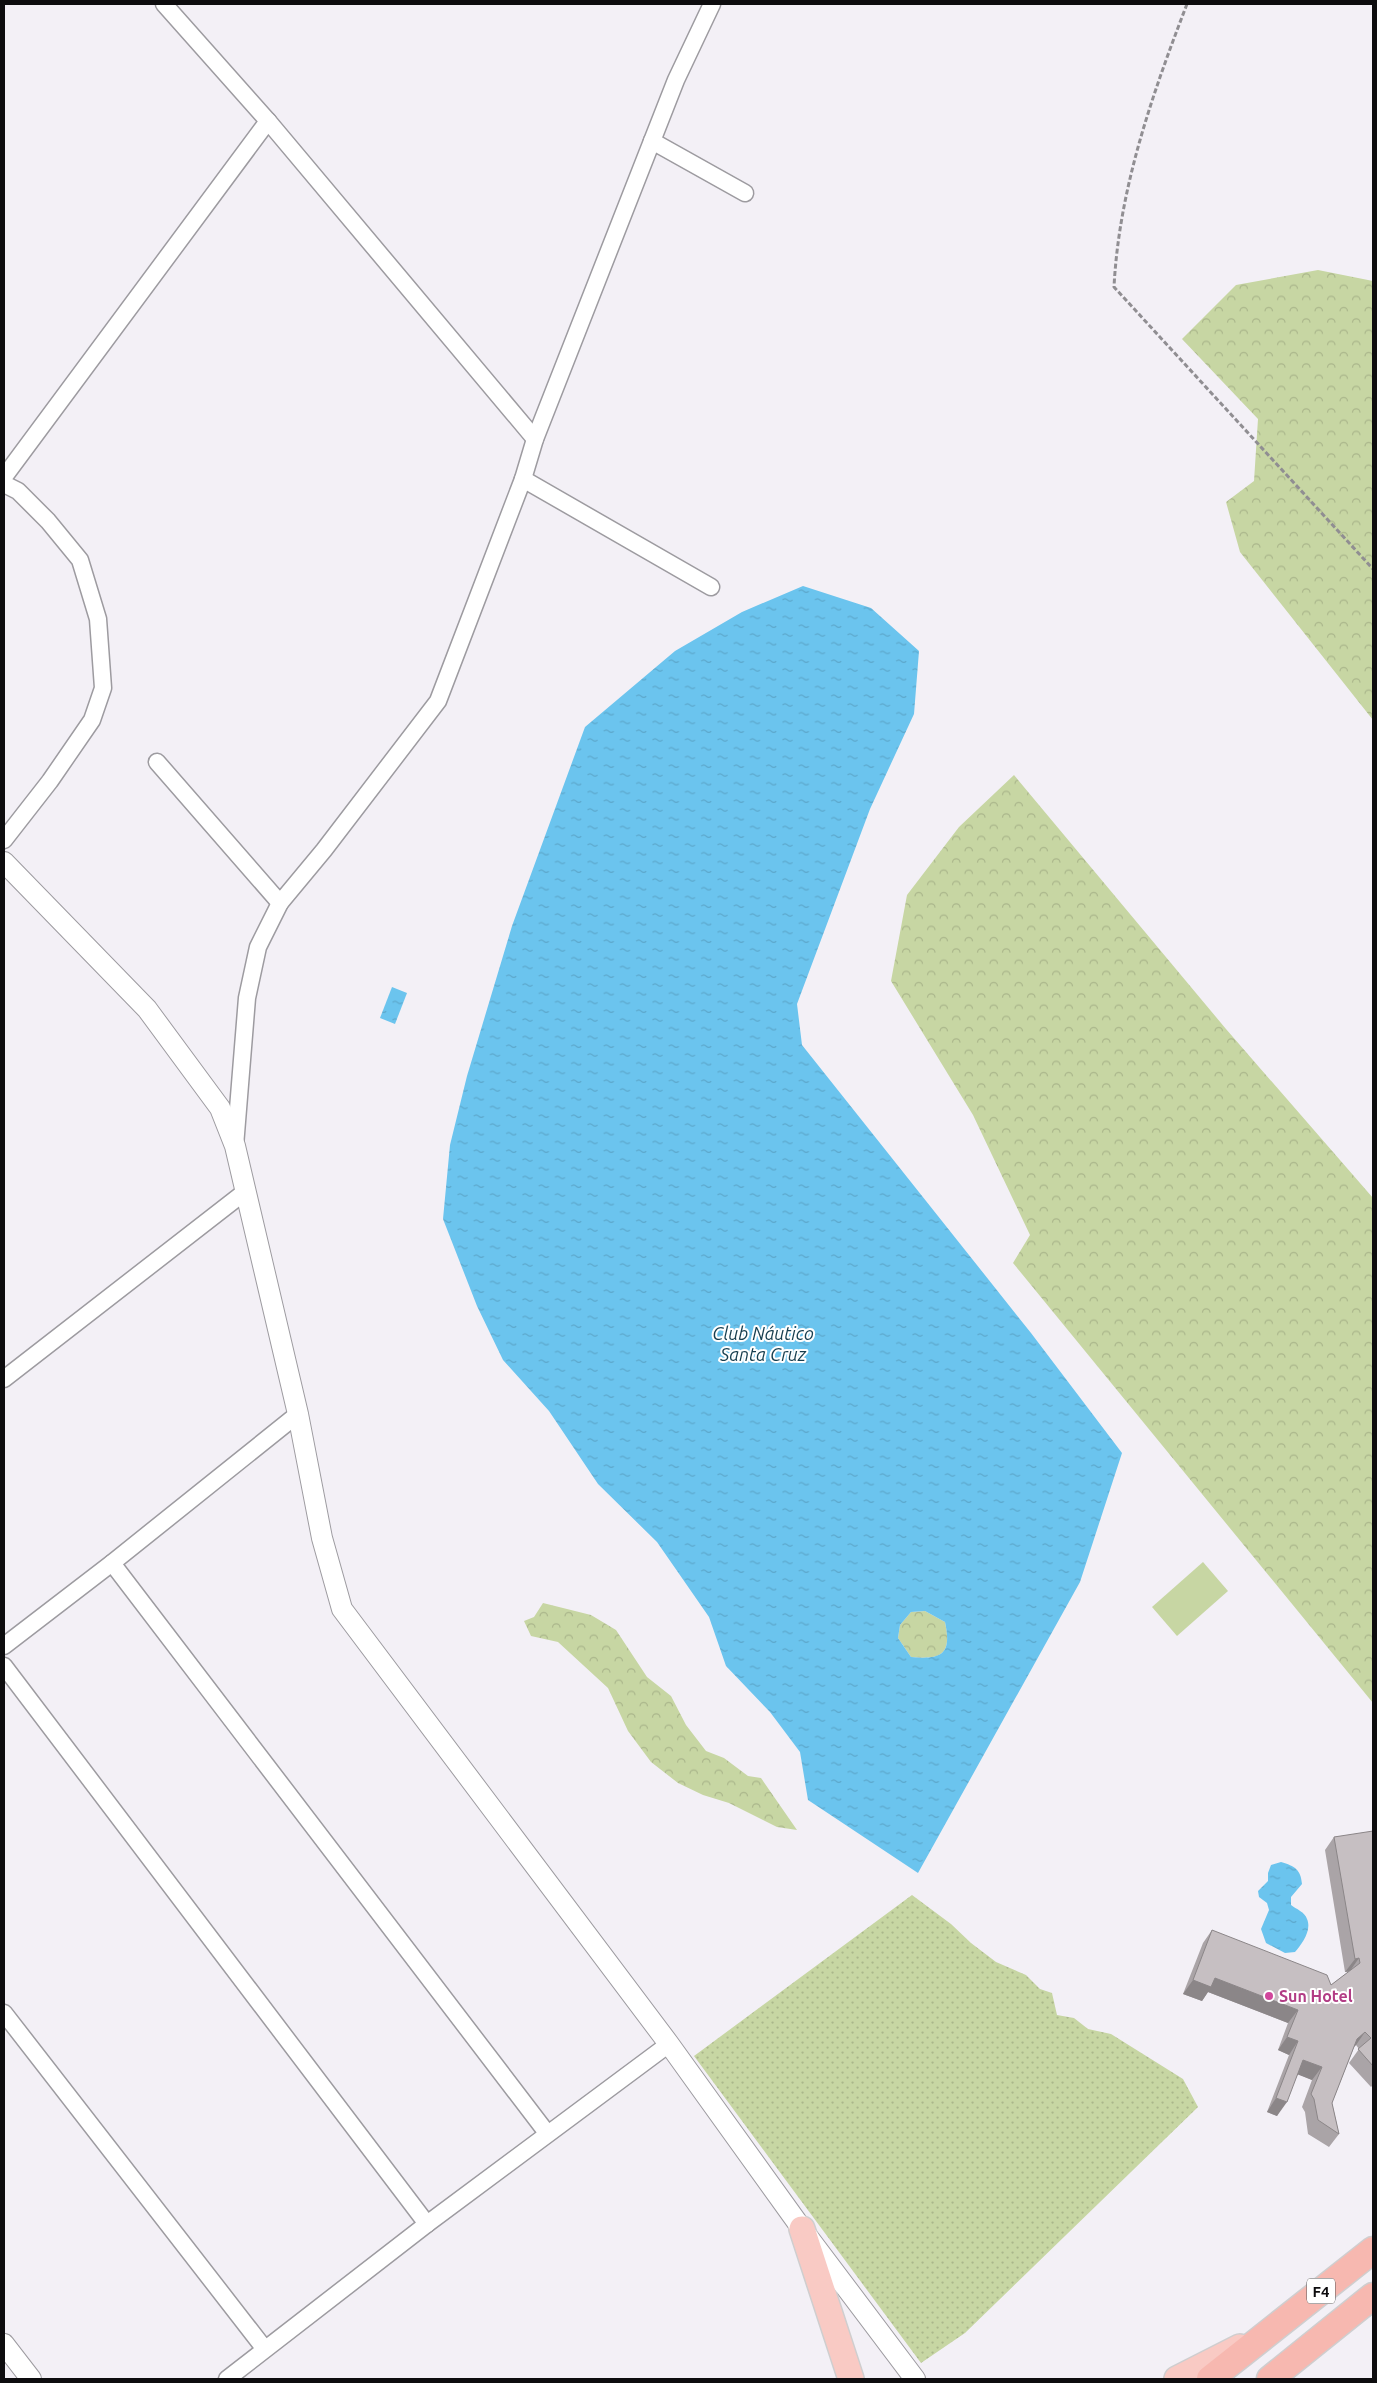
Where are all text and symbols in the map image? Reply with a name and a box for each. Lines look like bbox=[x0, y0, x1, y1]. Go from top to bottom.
water label: Club Náutico Santa Cruz bbox=[712, 1323, 814, 1364]
place label: Sun Hotel bbox=[1279, 1987, 1353, 2005]
marker: Sun Hotel bbox=[1263, 1990, 1275, 2002]
road number: F4 bbox=[1307, 2278, 1335, 2304]

